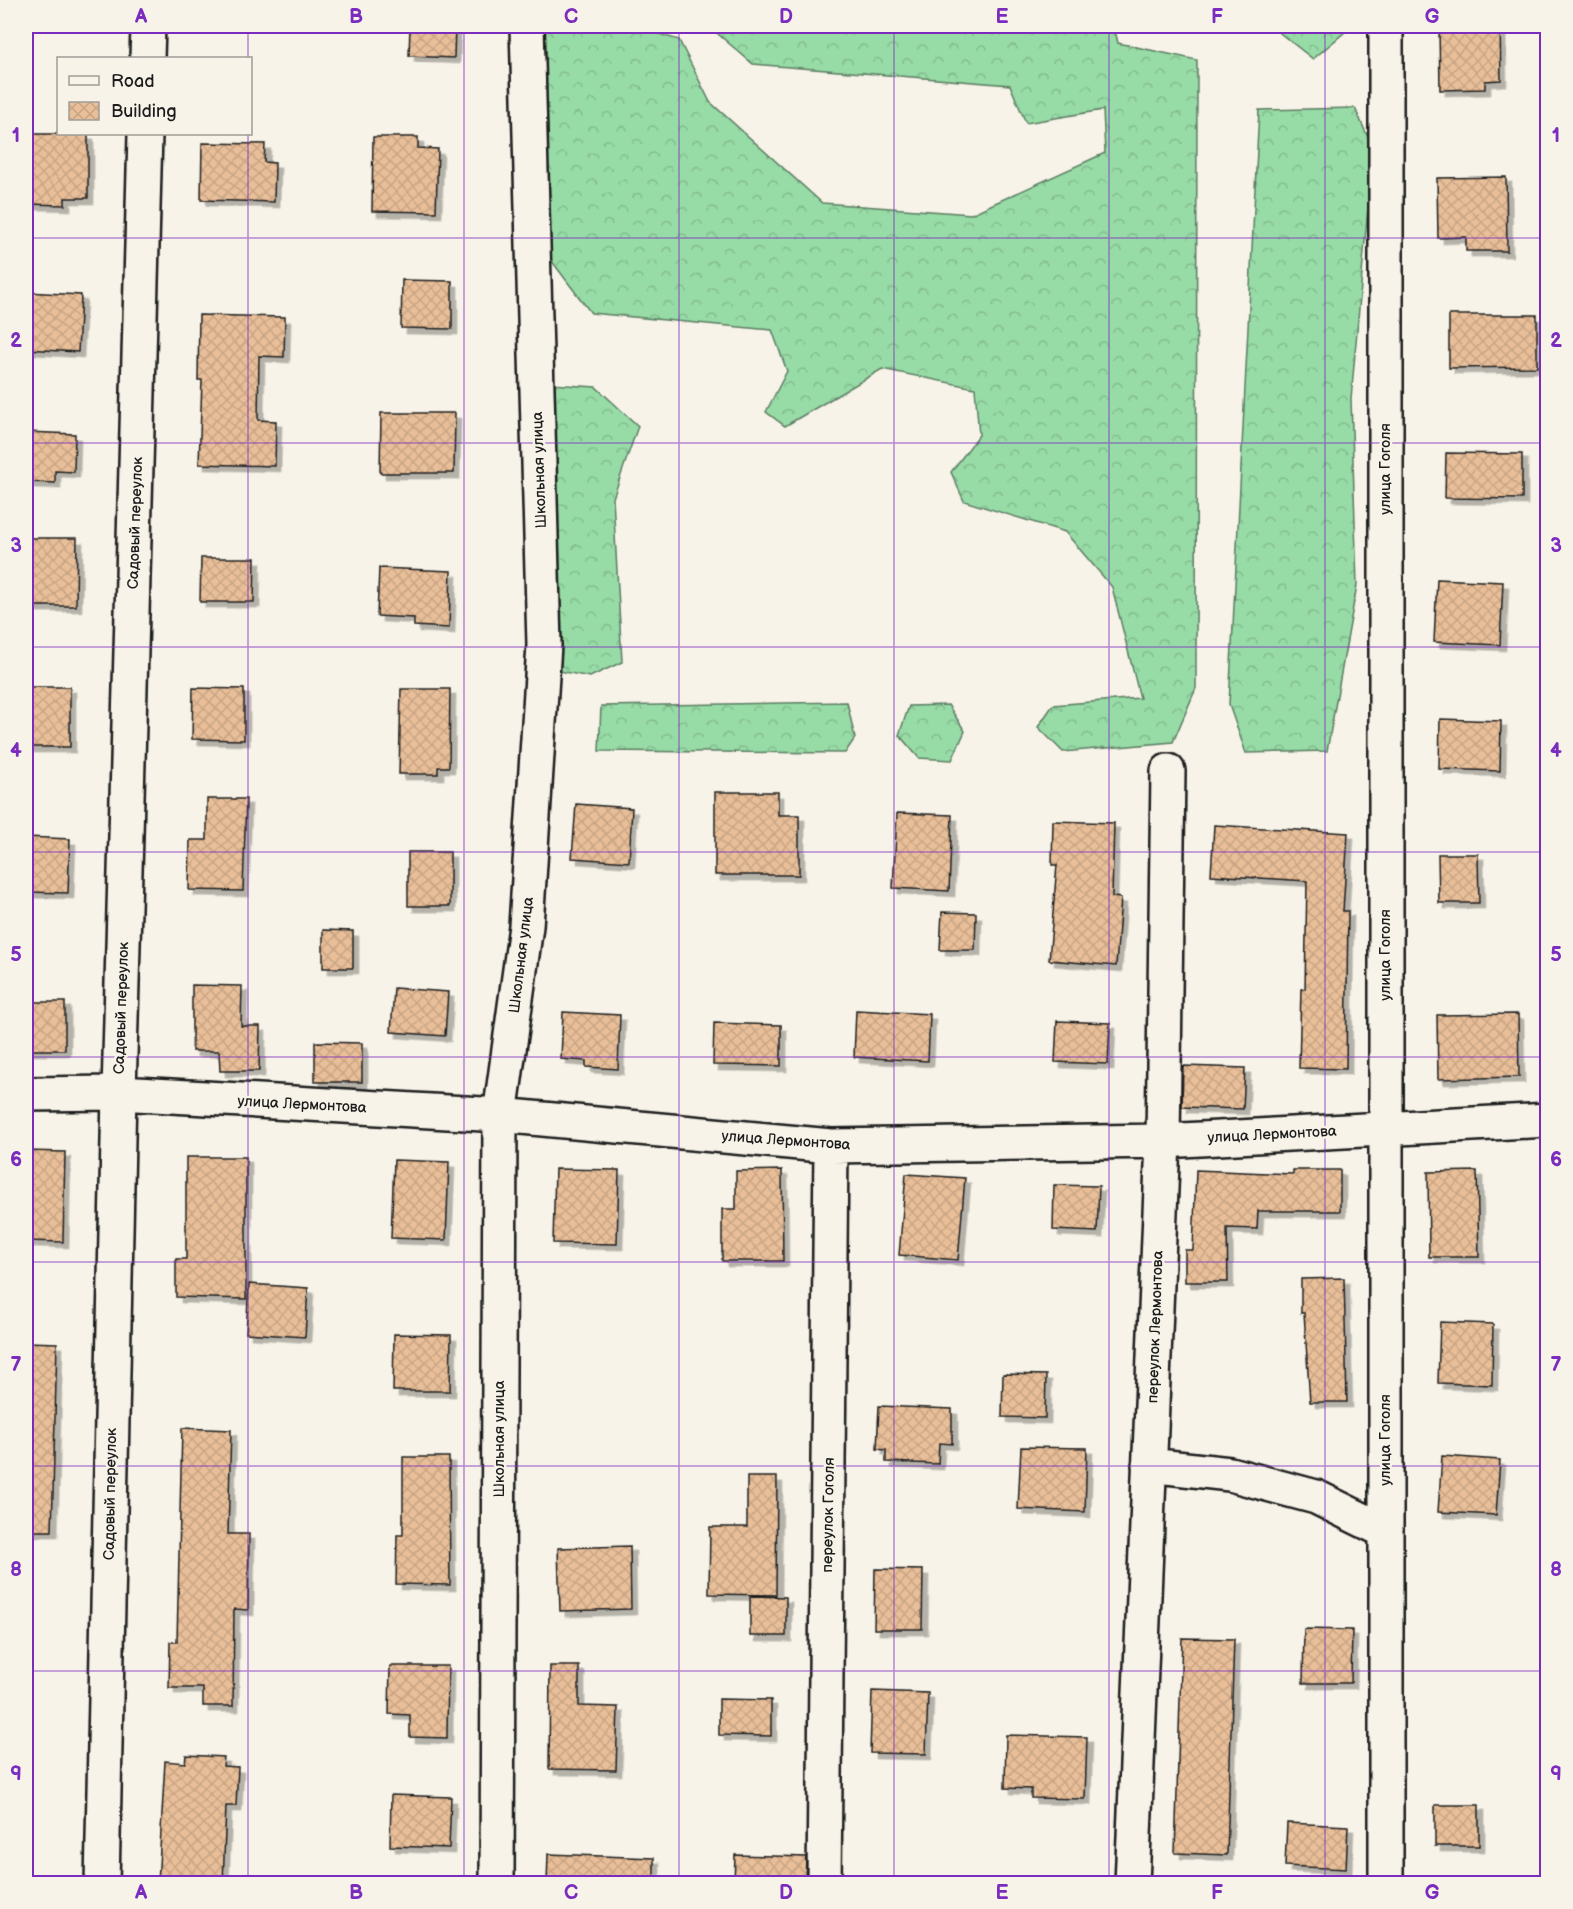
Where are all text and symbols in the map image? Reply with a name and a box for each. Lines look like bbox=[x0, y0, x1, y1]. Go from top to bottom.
text: A bbox=[134, 5, 148, 29]
text: B bbox=[349, 5, 363, 29]
text: C bbox=[564, 5, 578, 29]
text: D bbox=[779, 5, 793, 29]
text: E bbox=[996, 5, 1009, 29]
text: F bbox=[1211, 5, 1223, 29]
text: G bbox=[1425, 5, 1440, 29]
legend bbox=[57, 57, 252, 135]
text: Road bbox=[111, 71, 155, 92]
text: Building bbox=[111, 101, 177, 122]
text: 1 bbox=[12, 124, 20, 148]
text: 1 bbox=[1552, 124, 1560, 148]
text: 2 bbox=[10, 329, 22, 353]
text: 2 bbox=[1550, 329, 1562, 353]
street label: Школьная улица bbox=[528, 411, 551, 529]
street label: улица Гоголя bbox=[1376, 423, 1395, 515]
street label: Садовый переулок bbox=[124, 457, 147, 589]
text: 3 bbox=[10, 534, 22, 558]
text: 3 bbox=[1550, 534, 1562, 558]
text: 4 bbox=[10, 739, 22, 763]
text: 4 bbox=[1550, 739, 1562, 763]
street label: Школьная улица bbox=[505, 896, 538, 1014]
street label: улица Гоголя bbox=[1376, 909, 1395, 1001]
street label: Садовый переулок bbox=[110, 942, 133, 1074]
text: 5 bbox=[10, 943, 22, 967]
text: 5 bbox=[1550, 943, 1562, 967]
street label: улица Лермонтова bbox=[237, 1092, 367, 1117]
street label: улица Лермонтова bbox=[1207, 1122, 1337, 1147]
street label: улица Лермонтова bbox=[721, 1127, 851, 1154]
text: 6 bbox=[10, 1148, 22, 1172]
text: 6 bbox=[1550, 1148, 1562, 1172]
street label: переулок Лермонтова bbox=[1143, 1250, 1168, 1404]
text: 7 bbox=[10, 1353, 22, 1377]
text: 7 bbox=[1550, 1353, 1562, 1377]
street label: Школьная улица bbox=[490, 1380, 509, 1498]
street label: улица Гоголя bbox=[1376, 1394, 1395, 1486]
street label: Садовый переулок bbox=[100, 1428, 121, 1560]
street label: переулок Гоголя bbox=[818, 1457, 839, 1573]
text: 8 bbox=[10, 1558, 22, 1582]
text: 8 bbox=[1550, 1558, 1562, 1582]
text: 9 bbox=[10, 1762, 22, 1786]
text: 9 bbox=[1550, 1762, 1562, 1786]
text: A bbox=[134, 1881, 148, 1905]
text: B bbox=[349, 1881, 363, 1905]
text: C bbox=[564, 1881, 578, 1905]
text: D bbox=[779, 1881, 793, 1905]
text: E bbox=[996, 1881, 1009, 1905]
text: F bbox=[1211, 1881, 1223, 1905]
text: G bbox=[1425, 1881, 1440, 1905]

